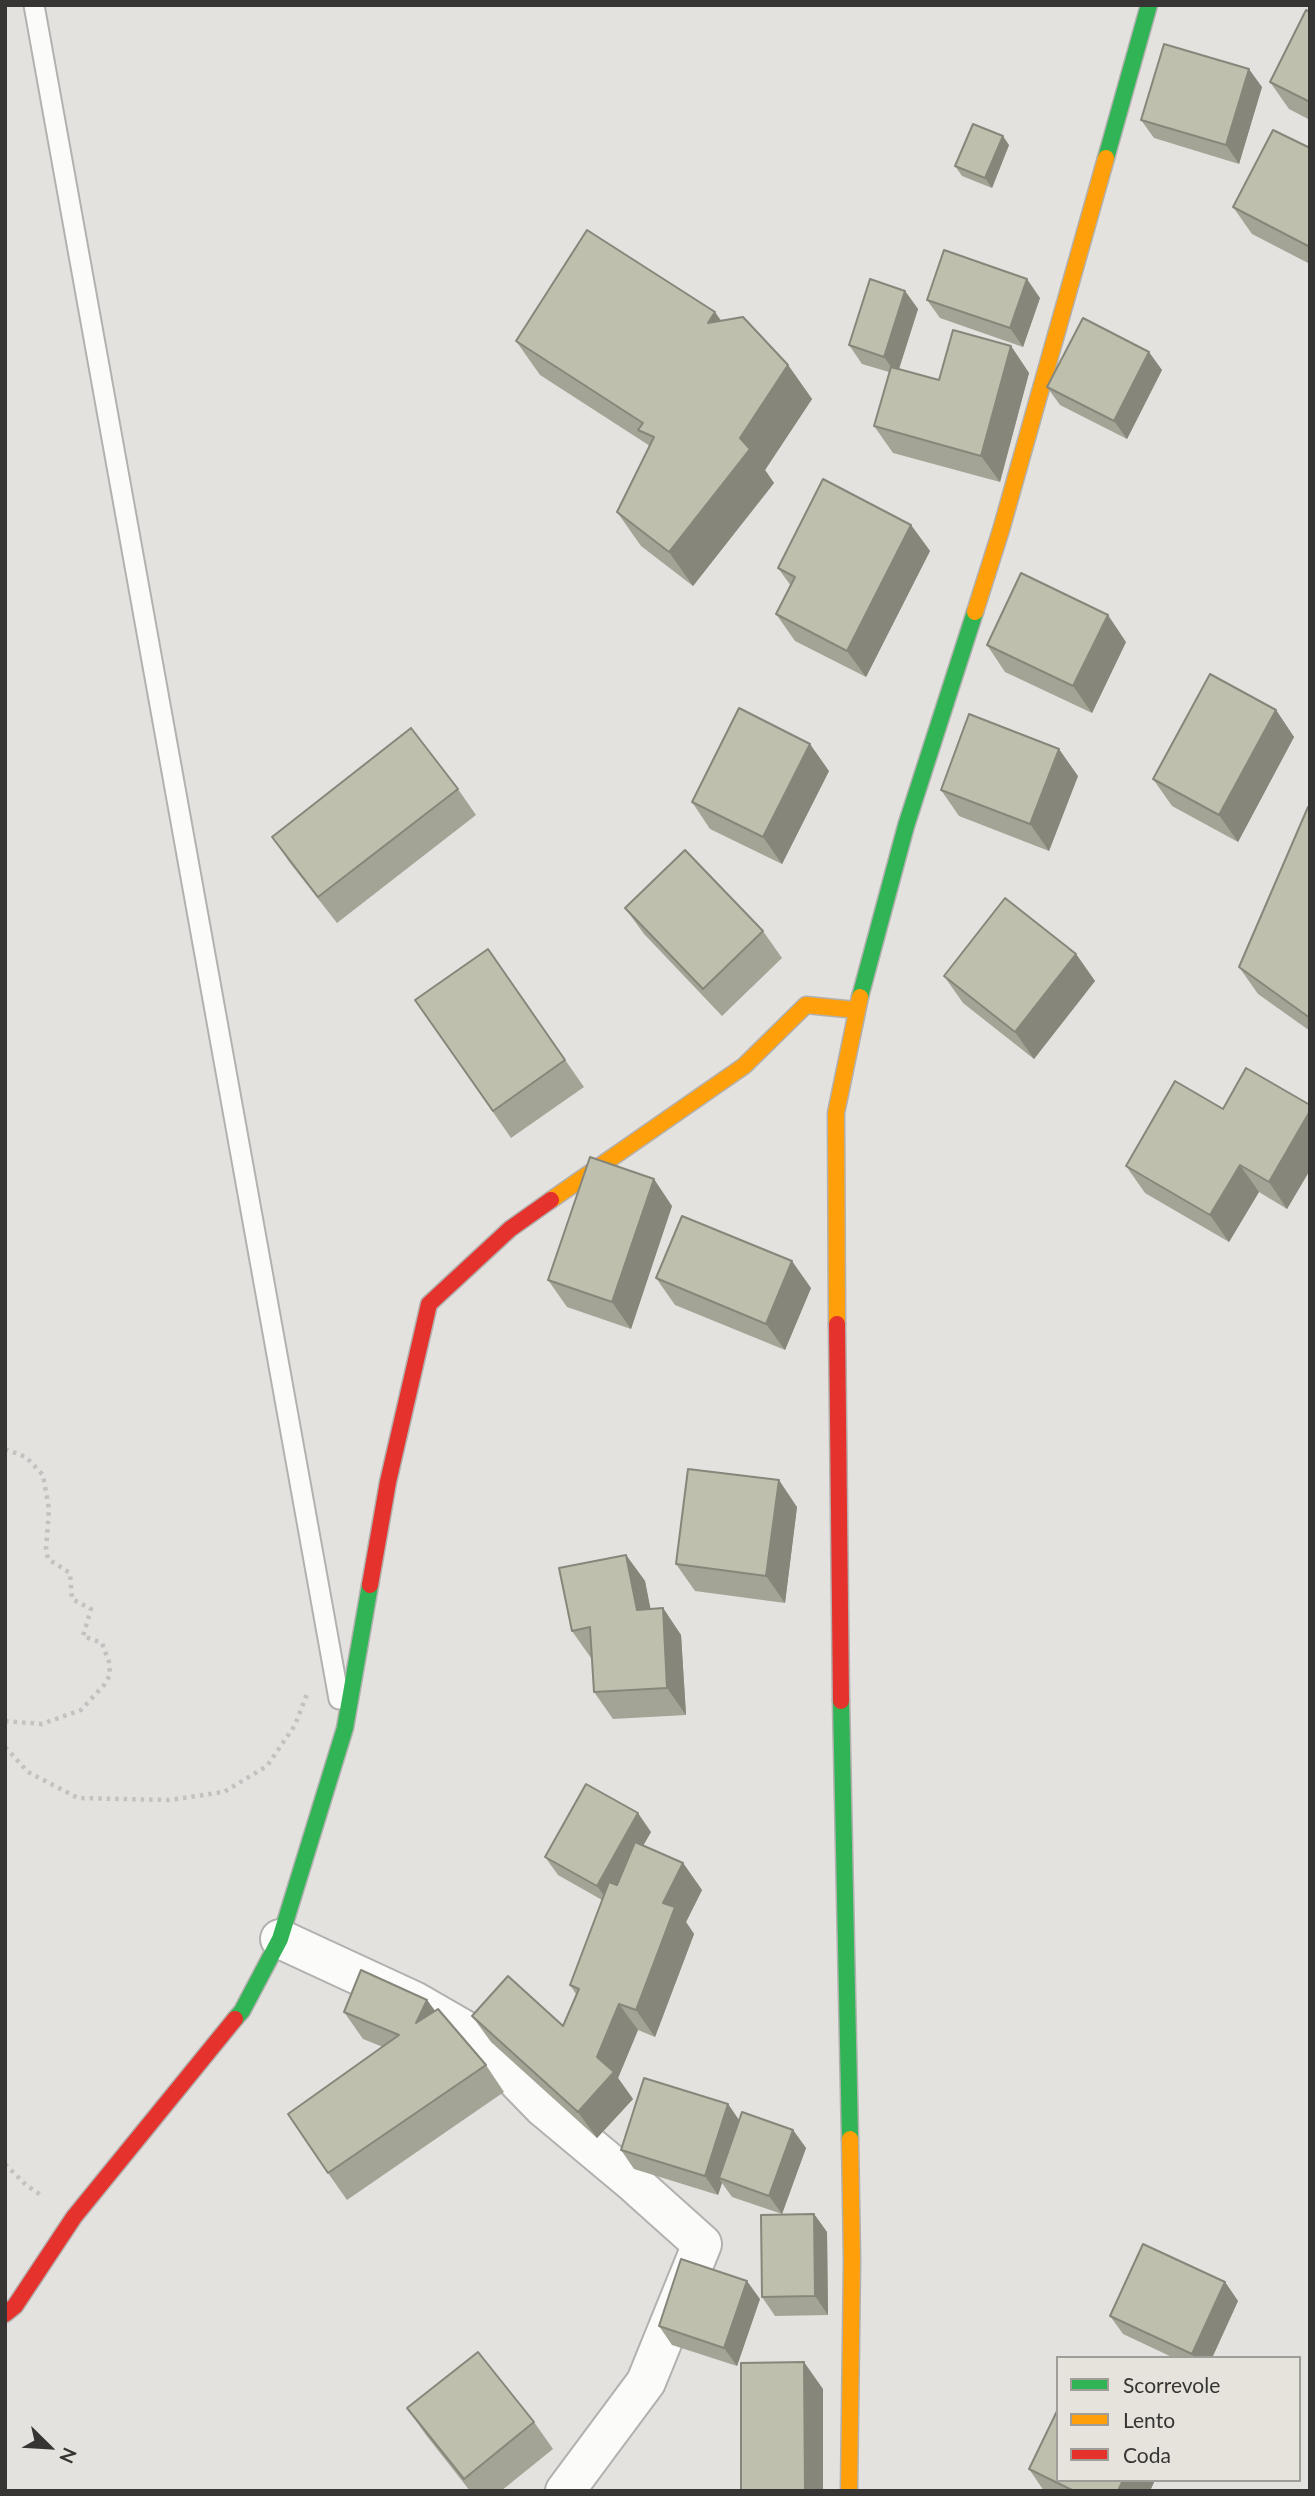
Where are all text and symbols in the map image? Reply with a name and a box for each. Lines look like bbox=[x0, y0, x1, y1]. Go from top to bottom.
legend bbox=[1056, 2356, 1301, 2482]
text: Scorrevole bbox=[1123, 2372, 1220, 2397]
text: Lento bbox=[1123, 2407, 1175, 2432]
north arrow bbox=[14, 2412, 84, 2482]
text: Coda bbox=[1123, 2442, 1171, 2467]
text: N bbox=[55, 2444, 82, 2467]

